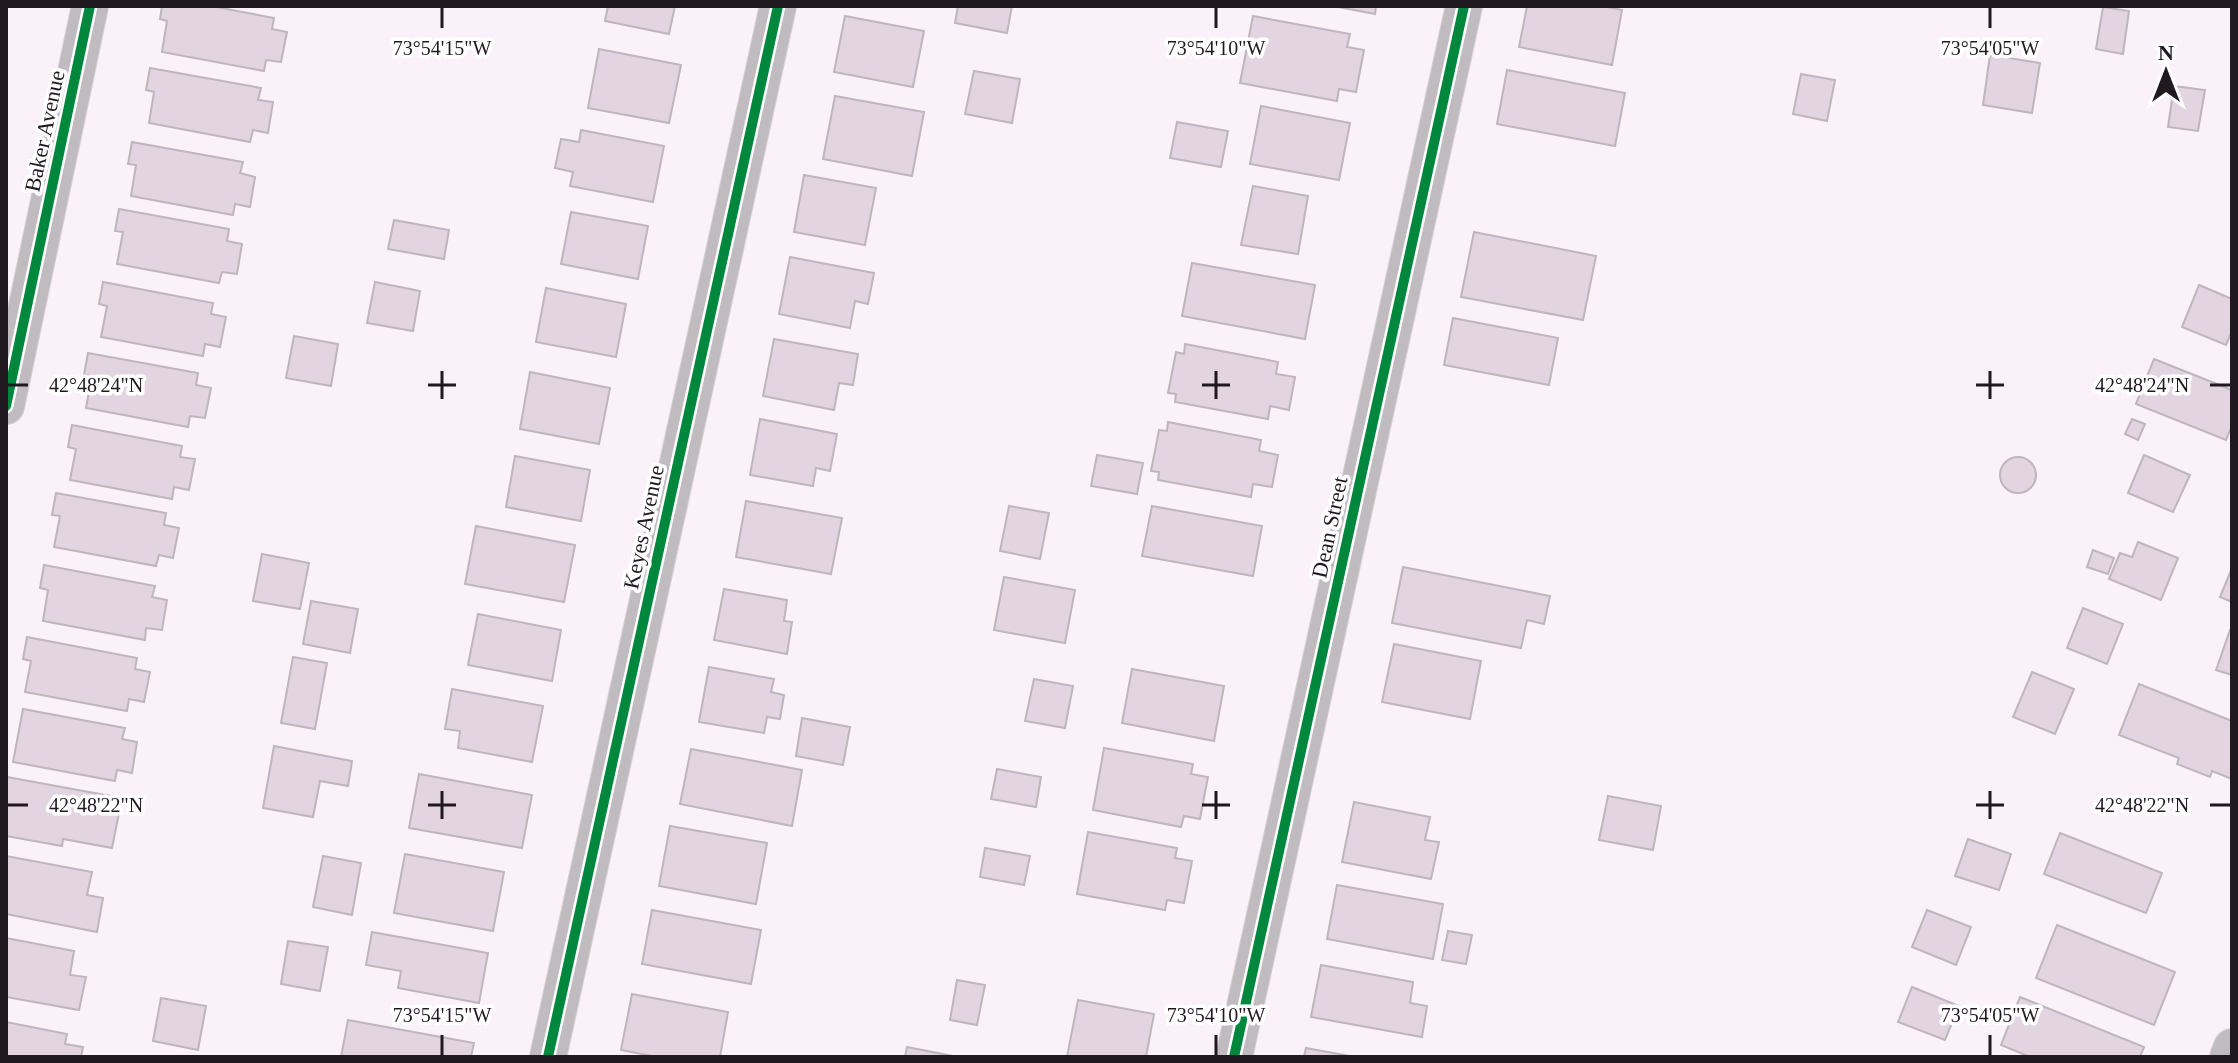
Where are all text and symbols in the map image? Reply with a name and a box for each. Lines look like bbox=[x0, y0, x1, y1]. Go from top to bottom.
north arrow bbox=[2126, 32, 2206, 112]
text: 73°54'15"W bbox=[393, 37, 491, 59]
text: 73°54'10"W bbox=[1167, 37, 1265, 59]
text: 73°54'05"W bbox=[1941, 37, 2039, 59]
text: N bbox=[2158, 40, 2174, 65]
street label: Baker Avenue bbox=[19, 68, 70, 194]
text: 42°48'24"N bbox=[49, 374, 143, 396]
text: 42°48'24"N bbox=[2095, 374, 2189, 396]
street label: Keyes Avenue bbox=[618, 463, 669, 591]
street label: Dean Street bbox=[1307, 474, 1352, 580]
text: 42°48'22"N bbox=[49, 794, 143, 816]
text: 42°48'22"N bbox=[2095, 794, 2189, 816]
text: 73°54'15"W bbox=[393, 1004, 491, 1026]
text: 73°54'10"W bbox=[1167, 1004, 1265, 1026]
text: 73°54'05"W bbox=[1941, 1004, 2039, 1026]

